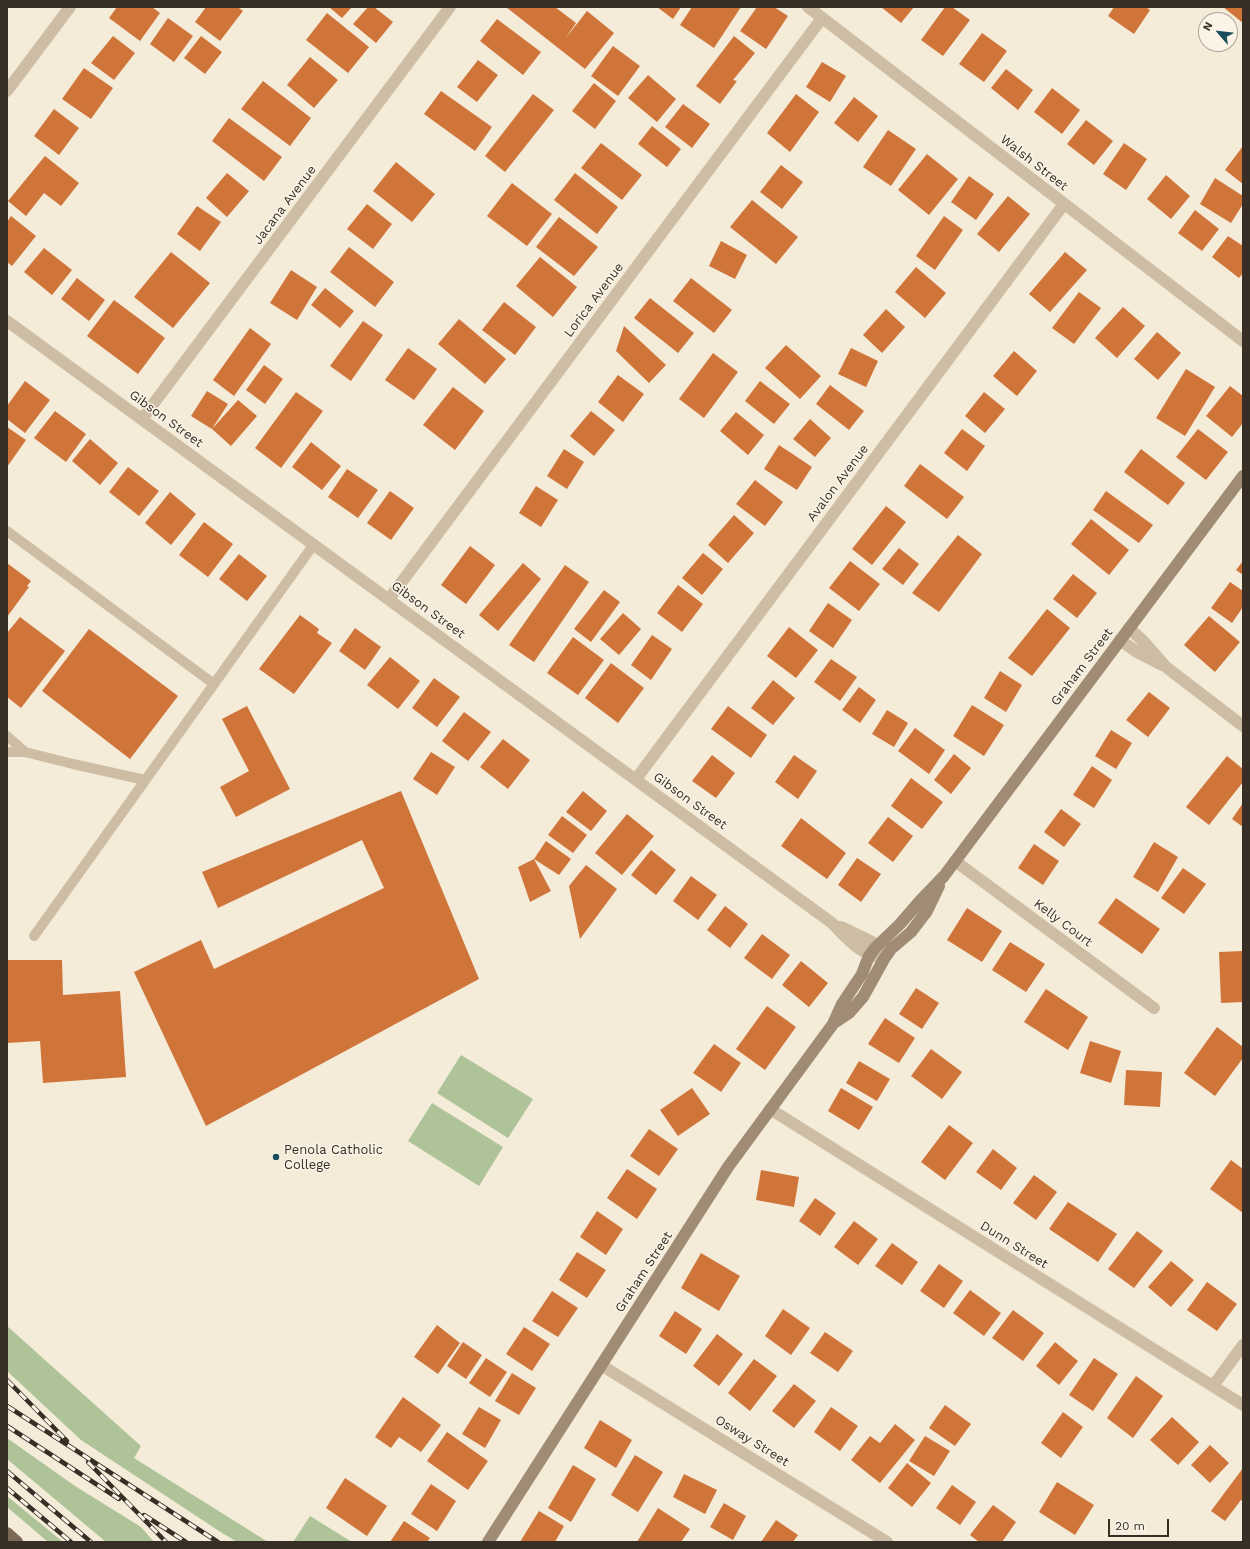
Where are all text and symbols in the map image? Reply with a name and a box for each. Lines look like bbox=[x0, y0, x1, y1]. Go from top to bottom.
north arrow bbox=[1198, 12, 1238, 52]
text: N bbox=[1200, 20, 1215, 33]
street label: Walsh Street bbox=[997, 132, 1071, 194]
street label: Jacana Avenue bbox=[250, 162, 320, 248]
street label: Lorica Avenue bbox=[561, 260, 627, 340]
street label: Gibson Street bbox=[126, 387, 206, 451]
street label: Avalon Avenue bbox=[804, 441, 872, 525]
street label: Gibson Street bbox=[388, 578, 468, 642]
street label: Graham Street bbox=[1048, 625, 1116, 709]
street label: Gibson Street bbox=[650, 769, 730, 833]
street label: Kelly Court bbox=[1031, 896, 1095, 950]
place label: Penola Catholic College bbox=[284, 1142, 383, 1173]
marker: Penola Catholic College bbox=[271, 1152, 281, 1162]
street label: Dunn Street bbox=[977, 1218, 1051, 1272]
street label: Graham Street bbox=[612, 1229, 676, 1315]
street label: Osway Street bbox=[712, 1412, 792, 1470]
scale bar bbox=[1110, 1511, 1171, 1537]
text: 20 m bbox=[1115, 1519, 1145, 1533]

